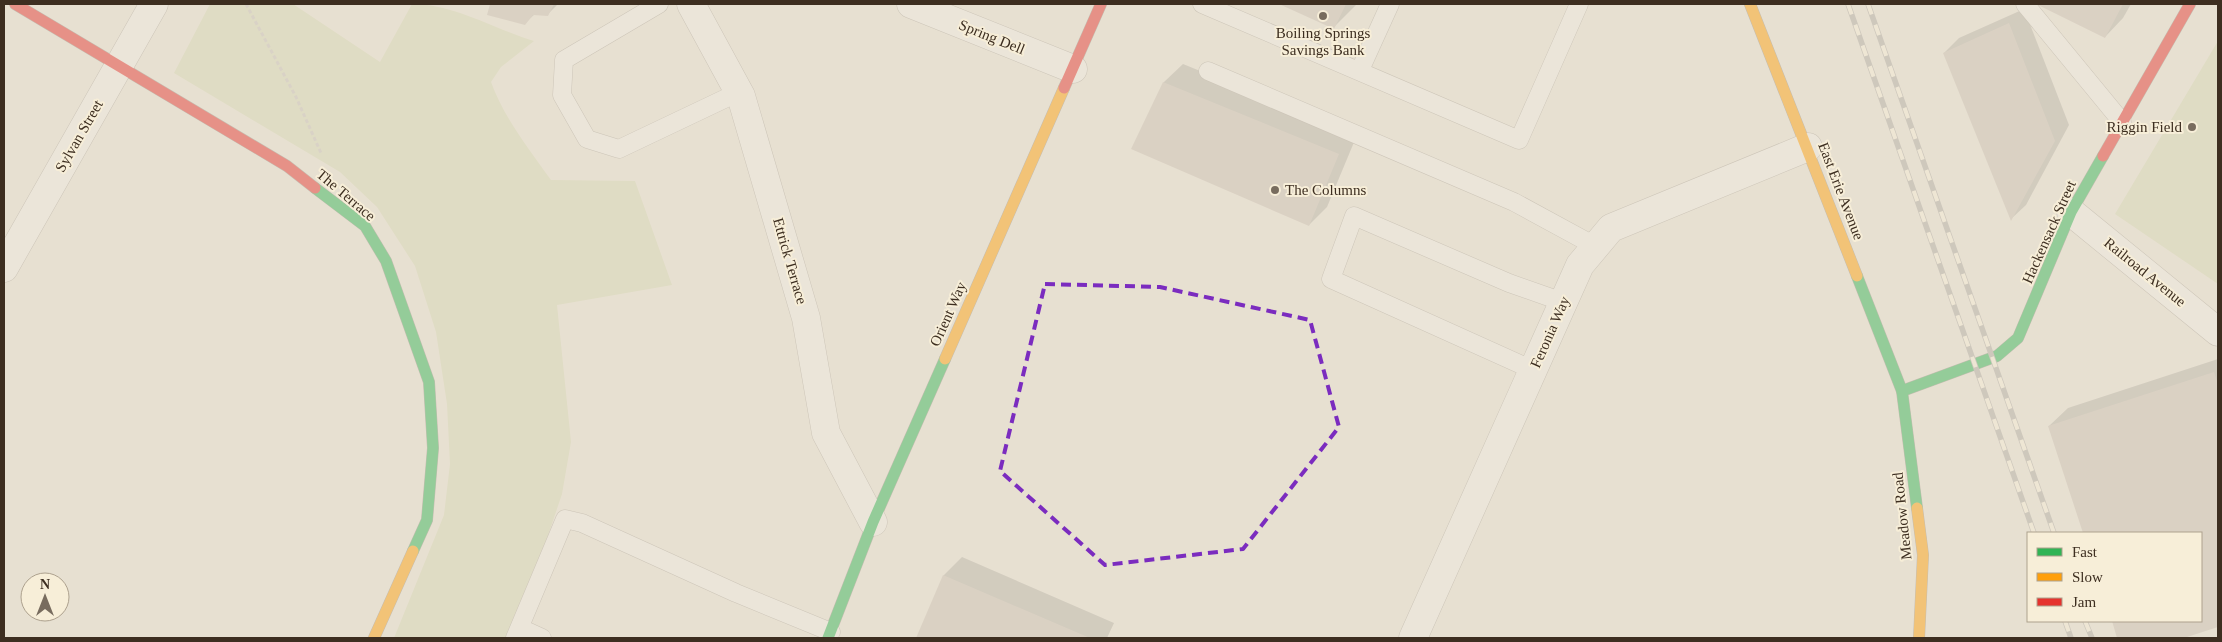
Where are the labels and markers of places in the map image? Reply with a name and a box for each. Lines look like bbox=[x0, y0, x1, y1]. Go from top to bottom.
marker: Boiling Springs Savings Bank bbox=[1317, 10, 1329, 22]
place label: Boiling Springs Savings Bank bbox=[1276, 25, 1370, 58]
place label: Riggin Field bbox=[2107, 119, 2182, 135]
marker: Riggin Field bbox=[2186, 121, 2198, 133]
place label: The Columns bbox=[1285, 182, 1366, 198]
marker: The Columns bbox=[1269, 184, 1281, 196]

